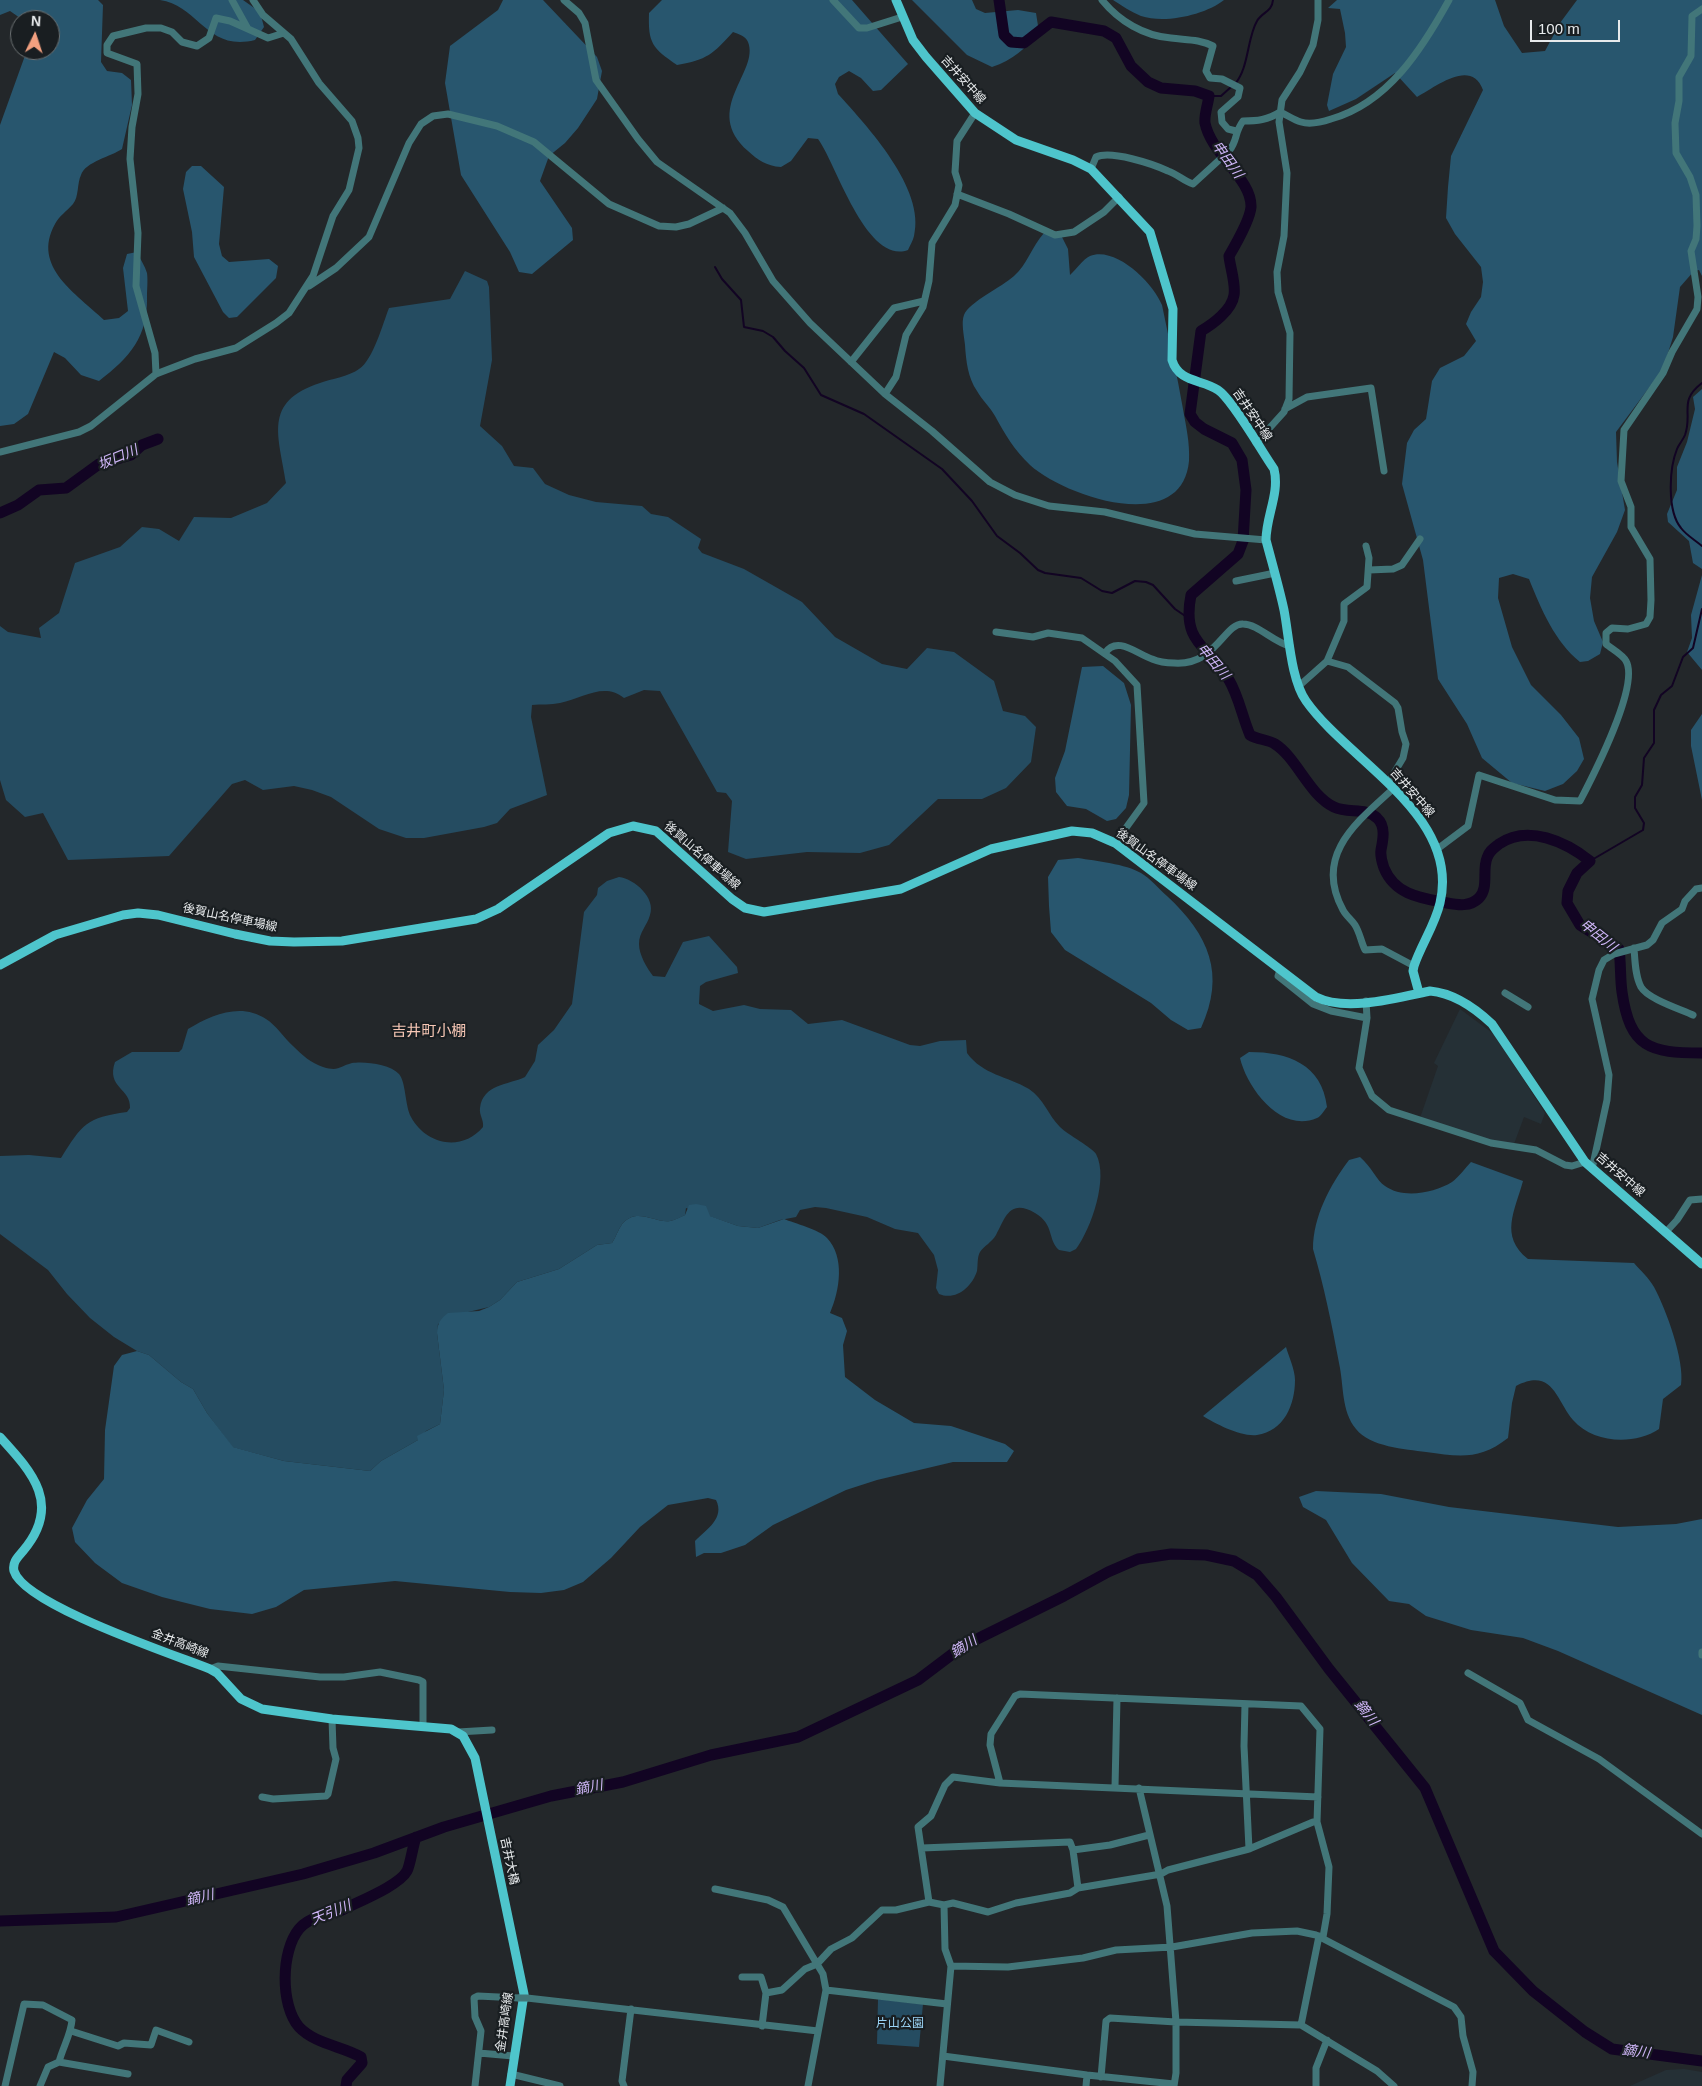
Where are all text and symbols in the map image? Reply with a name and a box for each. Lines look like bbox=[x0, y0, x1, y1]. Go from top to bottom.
north arrow bbox=[10, 10, 60, 60]
scale bar bbox=[1532, 10, 1622, 42]
text: N bbox=[30, 13, 42, 29]
text: 100 m bbox=[1538, 20, 1580, 37]
street label: 吉井安中線 bbox=[938, 53, 988, 107]
water label: 申田川 bbox=[1208, 138, 1246, 182]
street label: 吉井安中線 bbox=[1229, 386, 1275, 444]
water label: 坂口川 bbox=[95, 442, 141, 474]
water label: 申田川 bbox=[1193, 641, 1233, 683]
street label: 吉井安中線 bbox=[1387, 766, 1437, 820]
street label: 後賀山名停車場線 bbox=[661, 819, 743, 893]
street label: 後賀山名停車場線 bbox=[1113, 826, 1199, 894]
street label: 後賀山名停車場線 bbox=[182, 901, 278, 935]
water label: 申田川 bbox=[1576, 916, 1620, 956]
district label: 吉井町小棚 bbox=[392, 1023, 466, 1041]
street label: 吉井安中線 bbox=[1593, 1150, 1647, 1200]
street label: 金井高崎線 bbox=[149, 1627, 211, 1661]
water label: 鏑川 bbox=[948, 1632, 980, 1662]
water label: 鏑川 bbox=[1351, 1697, 1381, 1729]
water label: 鏑川 bbox=[574, 1777, 604, 1799]
street label: 吉井大橋 bbox=[497, 1836, 521, 1886]
water label: 鏑川 bbox=[184, 1887, 216, 1909]
water label: 天引川 bbox=[308, 1897, 354, 1929]
street label: 金井高崎線 bbox=[494, 1991, 516, 2053]
park label: 片山公園 bbox=[876, 2017, 924, 2031]
water label: 鏑川 bbox=[1621, 2042, 1651, 2062]

